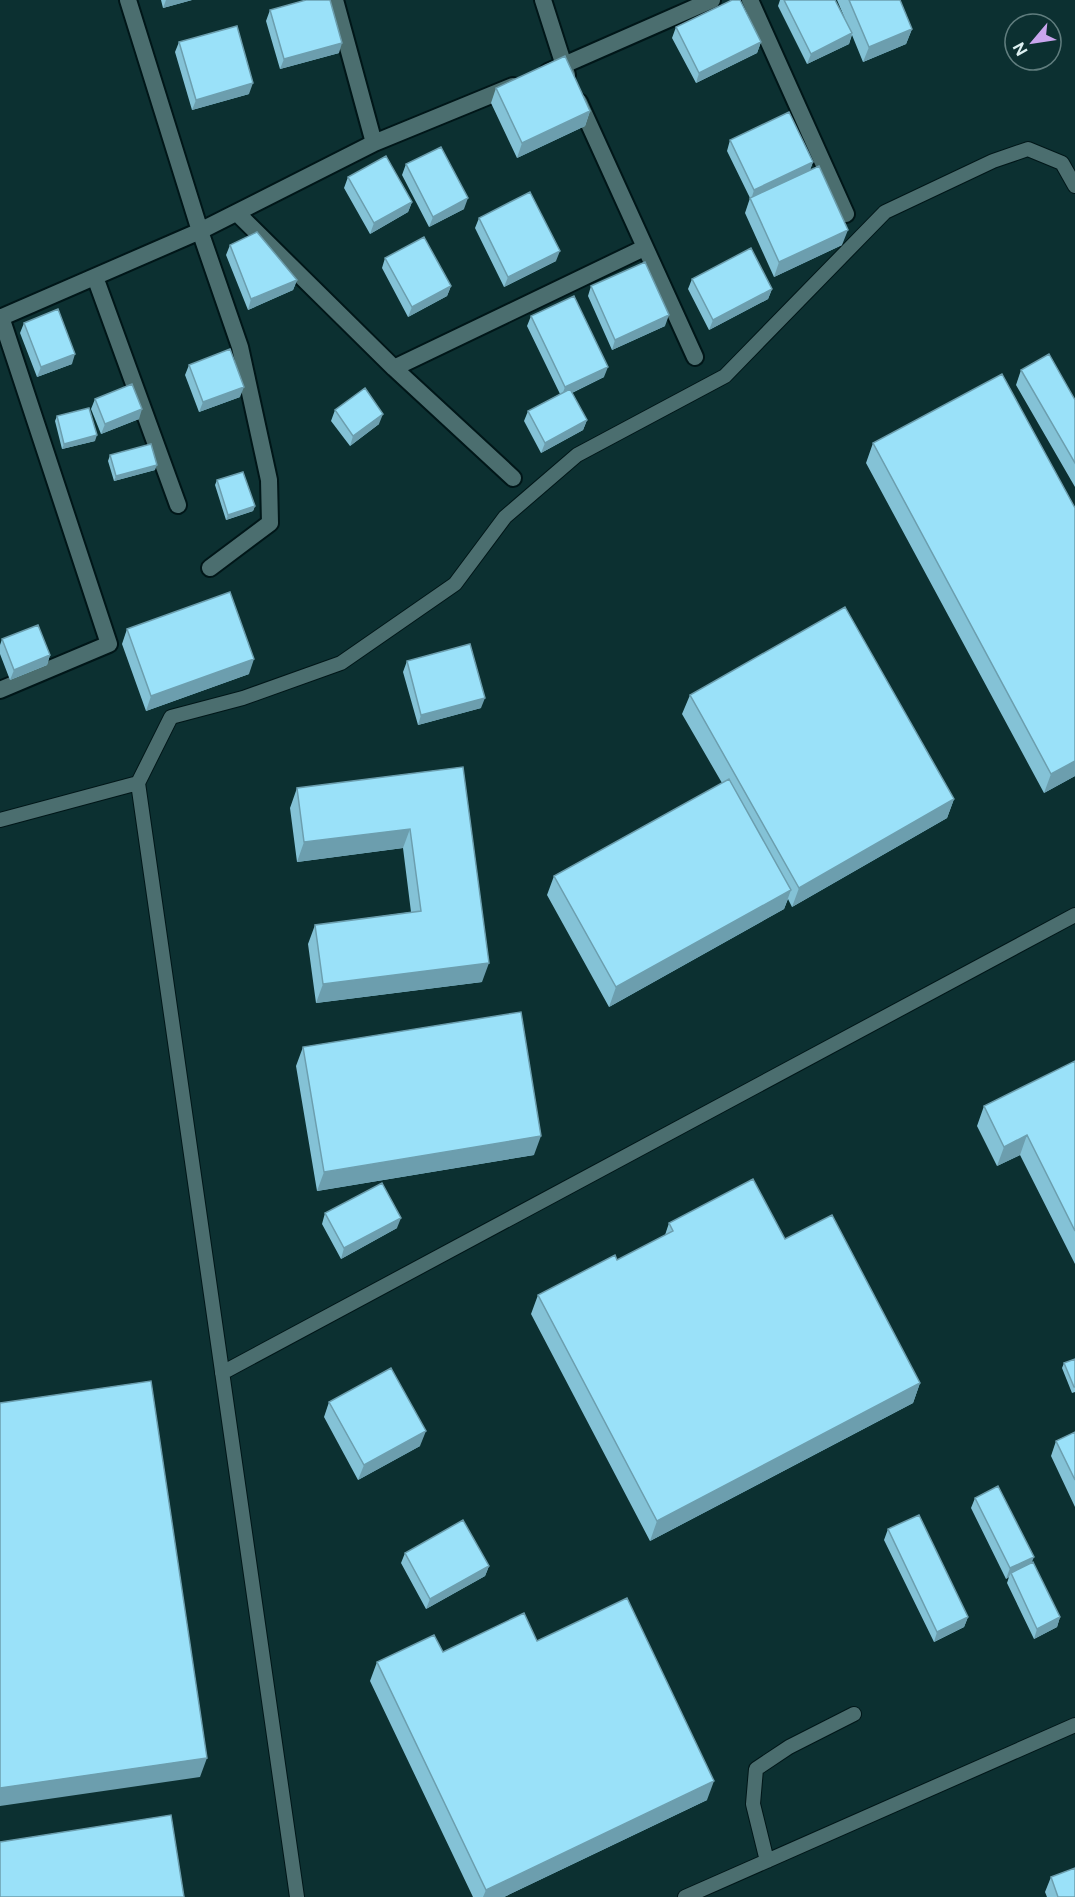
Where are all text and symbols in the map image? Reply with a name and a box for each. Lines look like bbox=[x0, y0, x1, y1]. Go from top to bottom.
north arrow bbox=[1003, 12, 1063, 72]
text: N bbox=[1009, 39, 1032, 59]

